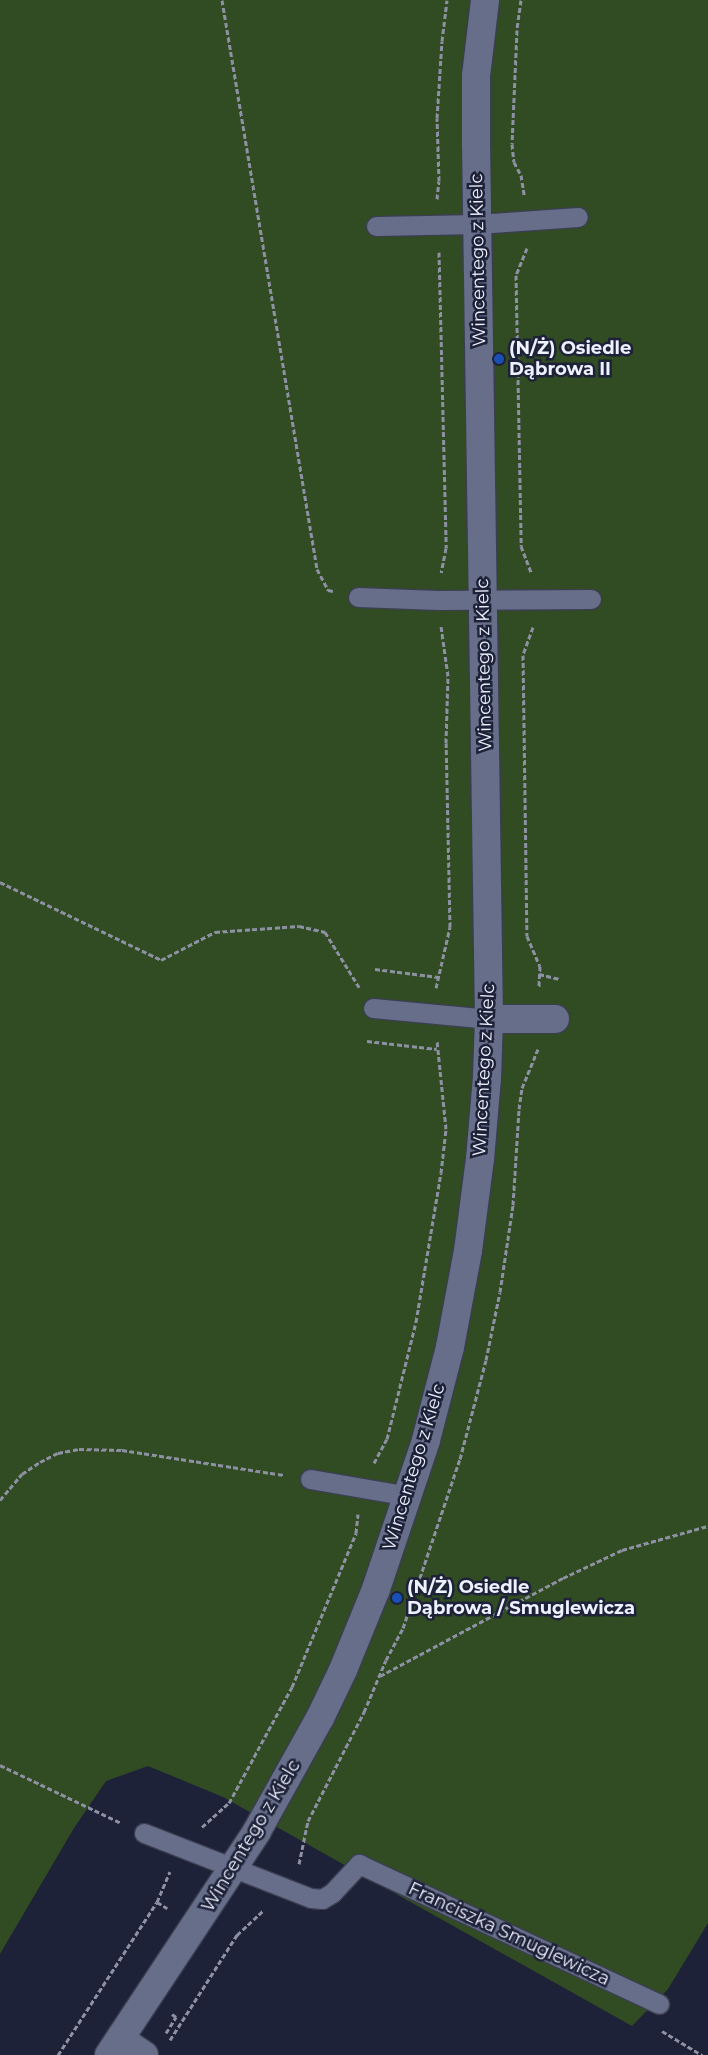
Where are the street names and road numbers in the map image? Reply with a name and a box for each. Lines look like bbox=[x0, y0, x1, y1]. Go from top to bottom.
street label: Wincentego z Kielc bbox=[466, 173, 490, 347]
street label: Wincentego z Kielc bbox=[472, 578, 496, 752]
street label: Wincentego z Kielc bbox=[469, 983, 499, 1157]
street label: Wincentego z Kielc bbox=[378, 1381, 450, 1553]
street label: Wincentego z Kielc bbox=[197, 1756, 305, 1916]
street label: Franciszka Smuglewicza bbox=[405, 1878, 613, 1990]

